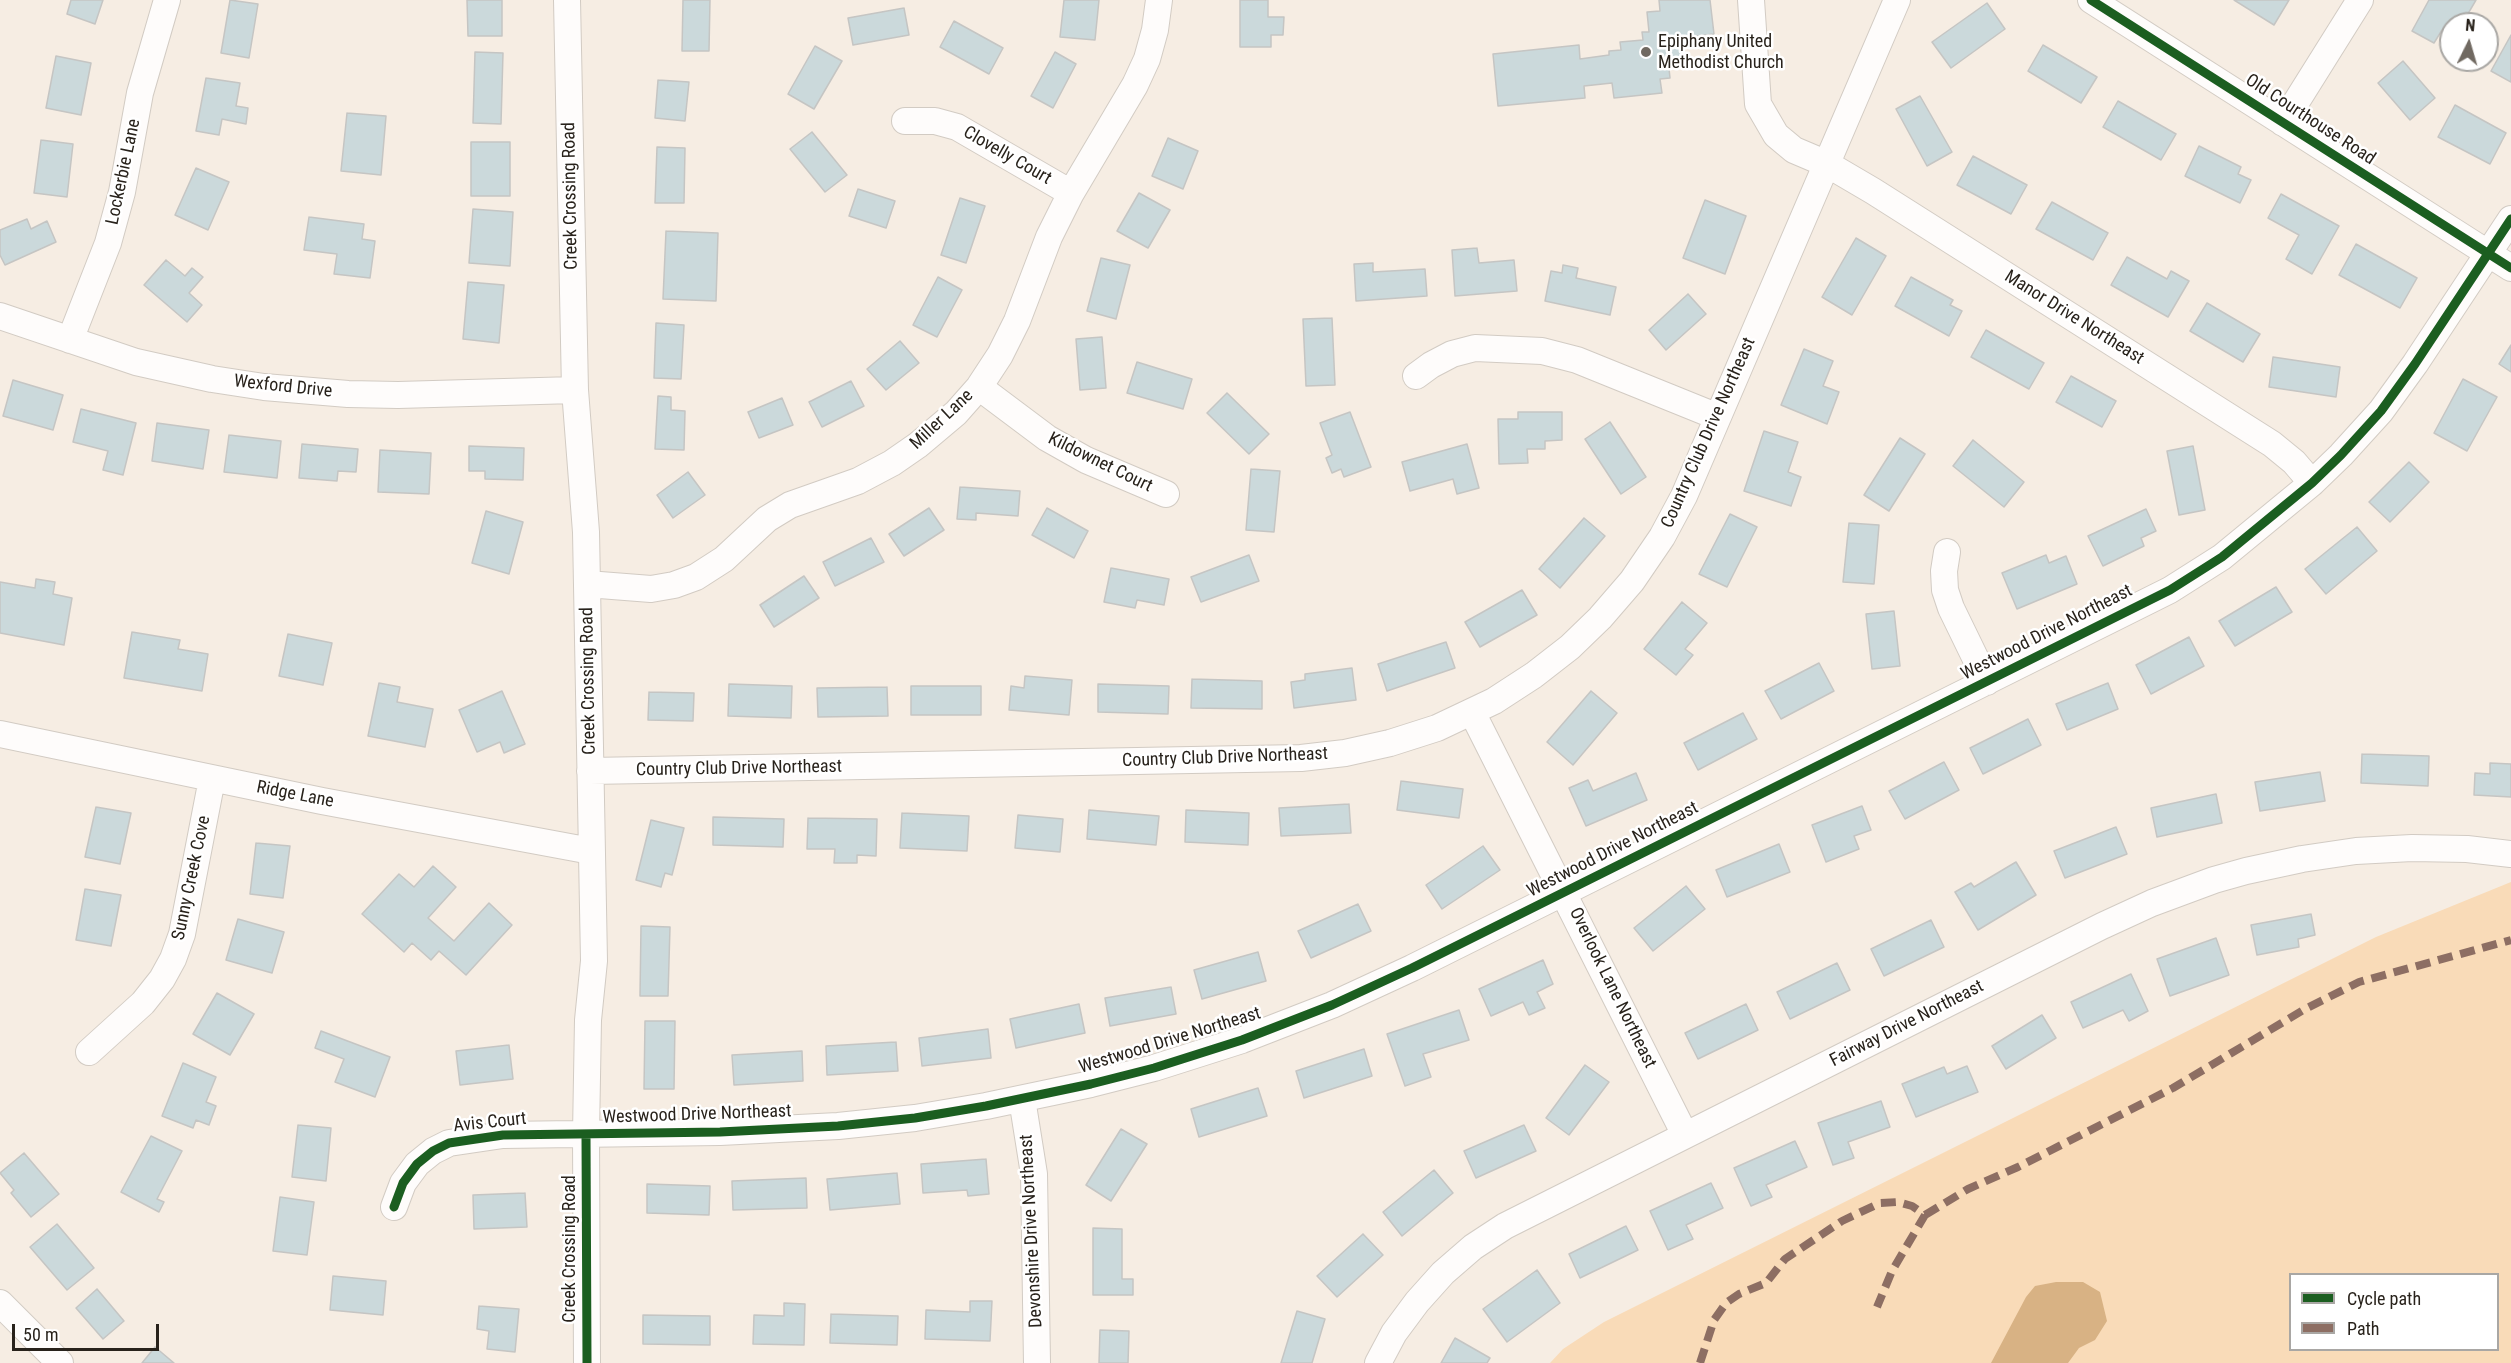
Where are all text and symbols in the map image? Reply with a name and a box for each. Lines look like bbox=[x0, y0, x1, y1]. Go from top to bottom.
north arrow bbox=[2439, 12, 2499, 72]
text: N bbox=[2465, 16, 2476, 35]
place label: Epiphany United Methodist Church bbox=[1658, 31, 1784, 74]
marker: Epiphany United Methodist Church bbox=[1639, 45, 1653, 59]
street label: Old Courthouse Road bbox=[2241, 70, 2379, 170]
street label: Lockerbie Lane bbox=[102, 117, 146, 227]
street label: Creek Crossing Road bbox=[559, 122, 583, 270]
street label: Clovelly Court bbox=[959, 122, 1055, 190]
street label: Manor Drive Northeast bbox=[2000, 266, 2148, 370]
street label: Country Club Drive Northeast bbox=[1657, 334, 1761, 532]
street label: Wexford Drive bbox=[233, 371, 333, 403]
street label: Miller Lane bbox=[906, 385, 978, 455]
street label: Kildownet Court bbox=[1044, 428, 1156, 498]
street label: Westwood Drive Northeast bbox=[1958, 580, 2136, 686]
street label: Creek Crossing Road bbox=[577, 607, 601, 755]
street label: Country Club Drive Northeast bbox=[1122, 744, 1328, 772]
street label: Country Club Drive Northeast bbox=[636, 756, 842, 782]
street label: Ridge Lane bbox=[254, 777, 336, 813]
street label: Westwood Drive Northeast bbox=[1524, 797, 1702, 903]
street label: Sunny Creek Cove bbox=[168, 814, 216, 942]
street label: Overlook Lane Northeast bbox=[1564, 904, 1660, 1072]
street label: Fairway Drive Northeast bbox=[1827, 976, 1987, 1072]
street label: Westwood Drive Northeast bbox=[1076, 1003, 1264, 1079]
street label: Westwood Drive Northeast bbox=[602, 1101, 792, 1129]
street label: Avis Court bbox=[452, 1108, 528, 1138]
street label: Devonshire Drive Northeast bbox=[1016, 1134, 1048, 1328]
street label: Creek Crossing Road bbox=[559, 1175, 581, 1323]
legend bbox=[2289, 1273, 2499, 1351]
text: Cycle path bbox=[2347, 1288, 2421, 1309]
scale bar bbox=[15, 1312, 162, 1350]
text: Path bbox=[2347, 1318, 2380, 1339]
text: 50 m bbox=[23, 1324, 58, 1345]

